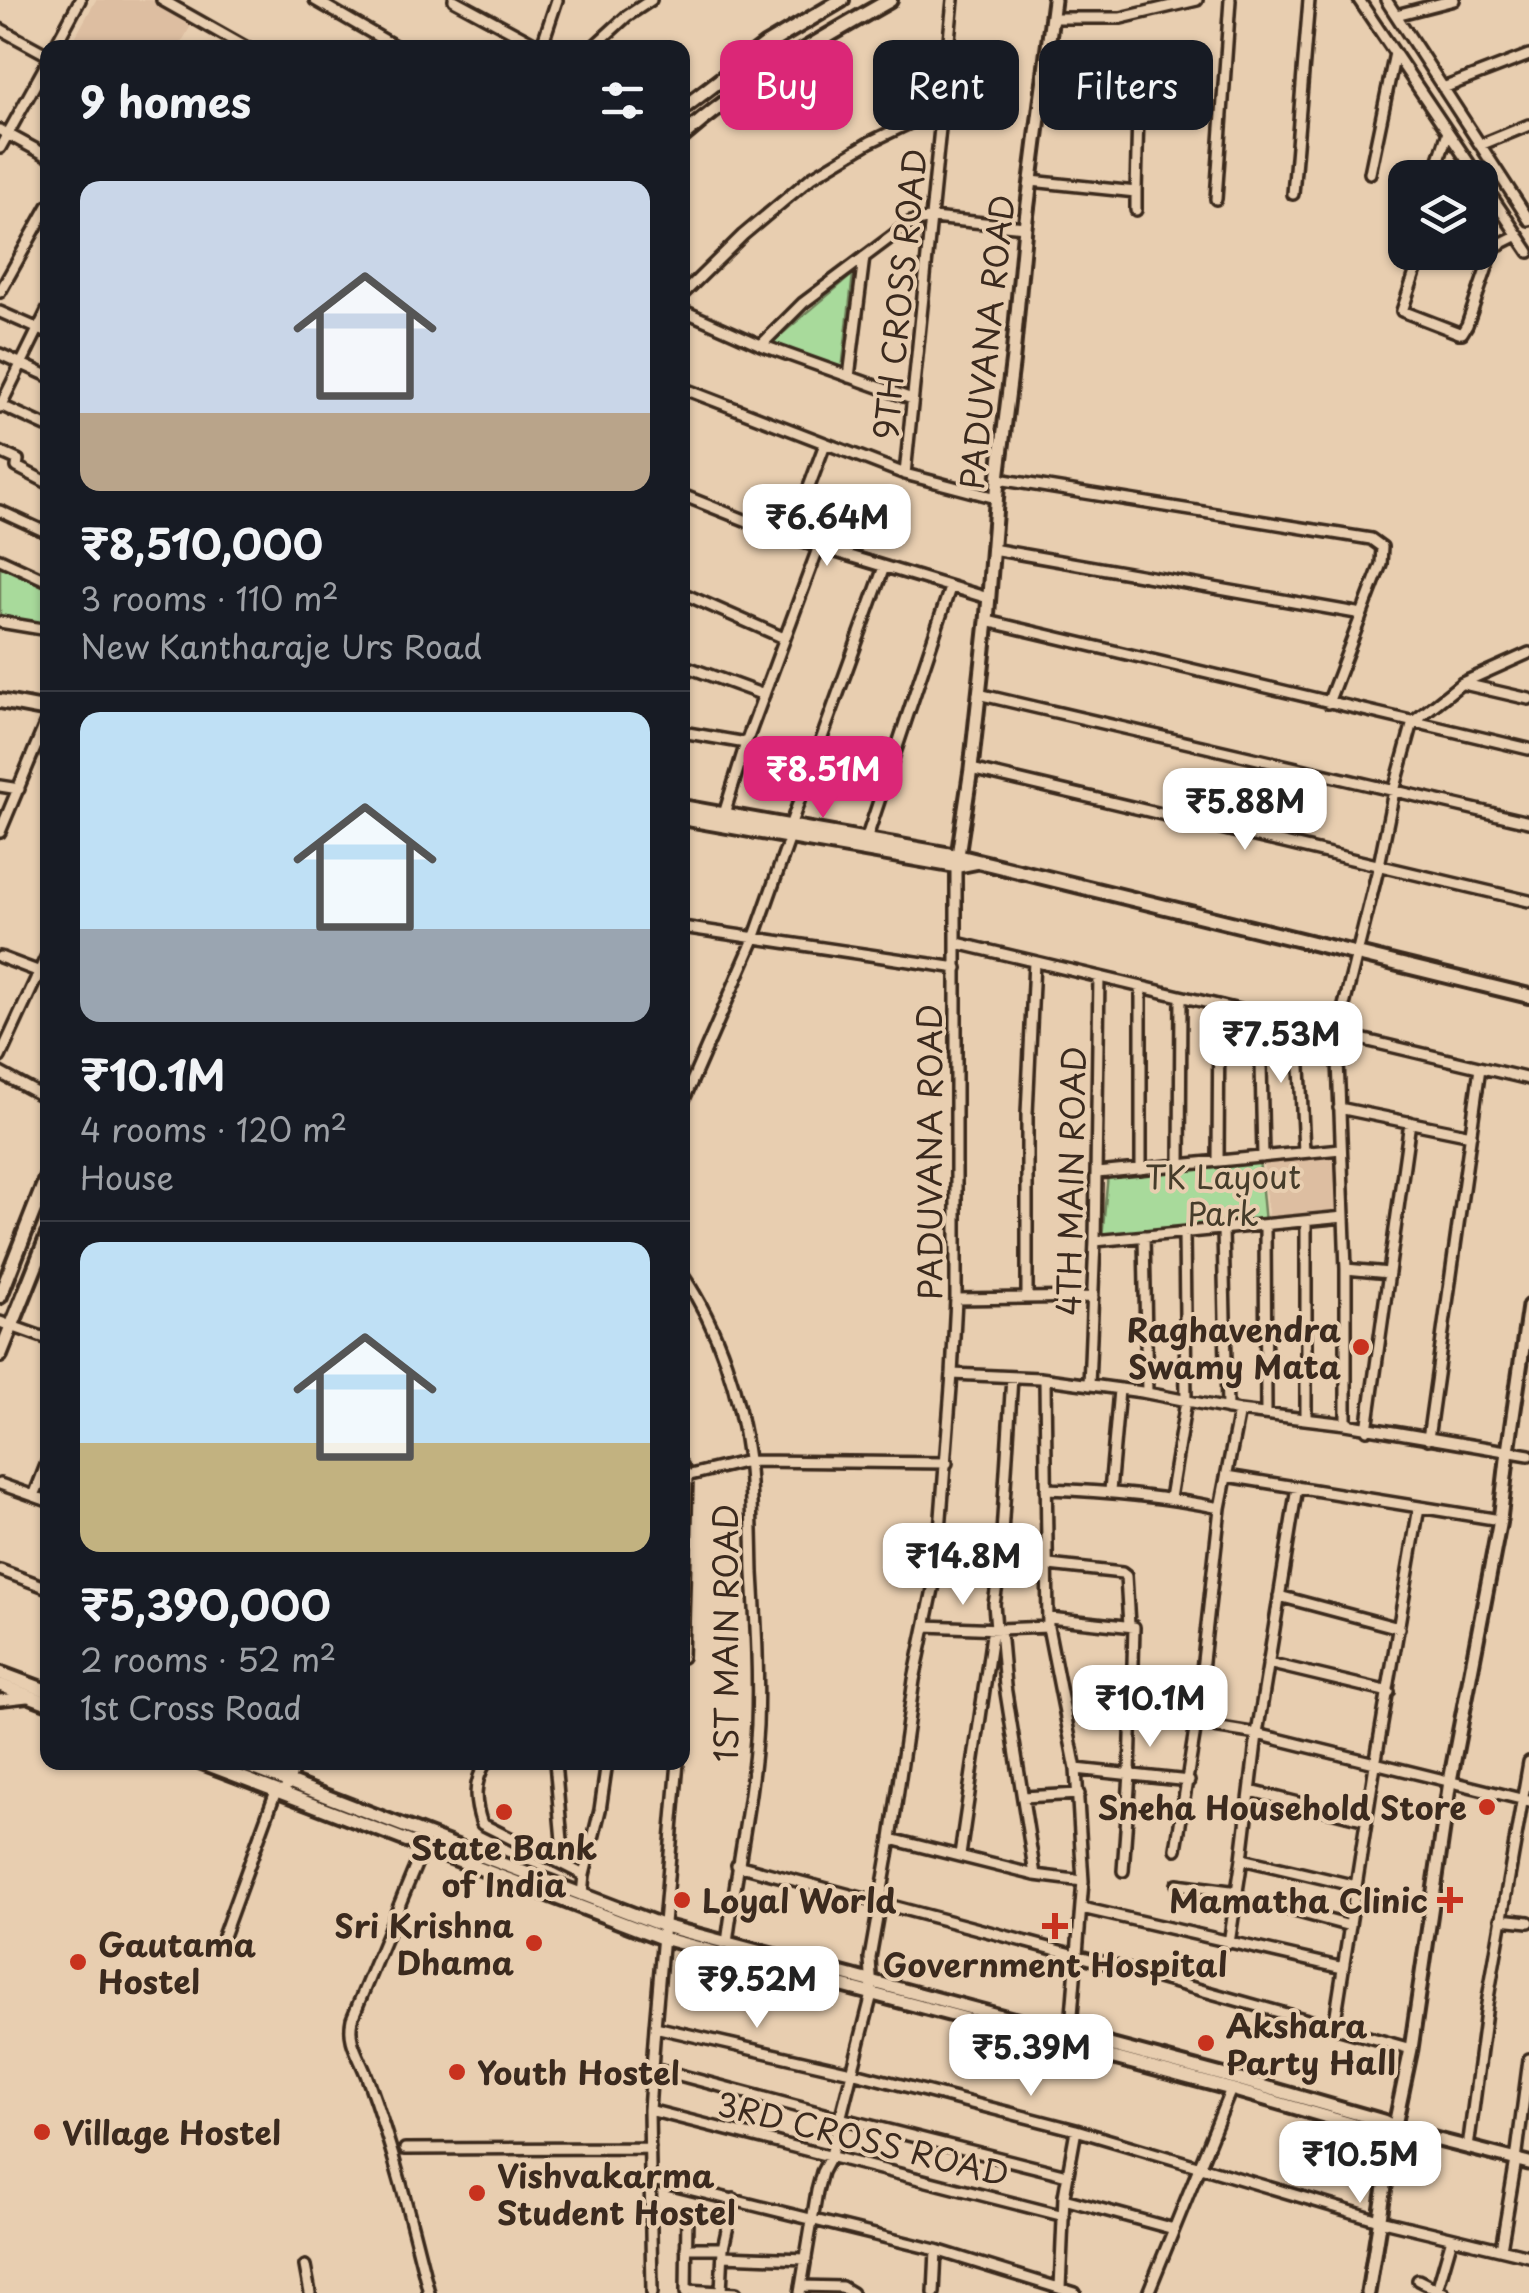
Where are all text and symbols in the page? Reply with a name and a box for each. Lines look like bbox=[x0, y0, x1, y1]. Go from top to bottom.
chip: Buy bbox=[720, 40, 853, 130]
chip: Rent bbox=[873, 40, 1019, 130]
chip: Filters bbox=[1039, 40, 1213, 130]
text: 9 homes bbox=[80, 69, 251, 132]
icon: filters bbox=[595, 73, 650, 128]
street label: 9TH CROSS ROAD bbox=[860, 146, 938, 442]
map controls bbox=[1388, 160, 1498, 270]
button: layers bbox=[1388, 160, 1498, 270]
street label: PADUVANA ROAD bbox=[947, 192, 1025, 492]
icon: home bbox=[275, 246, 455, 426]
pin: ₹6.64M bbox=[746, 484, 908, 569]
text: ₹6.64M bbox=[765, 492, 889, 540]
text: ₹8,510,000 bbox=[80, 511, 323, 574]
text: 3 rooms · 110 m² bbox=[80, 574, 339, 622]
text: New Kantharaje Urs Road bbox=[80, 622, 482, 670]
pin: ₹8.51M bbox=[742, 736, 904, 821]
text: ₹8.51M bbox=[766, 744, 880, 792]
pin: ₹5.88M bbox=[1164, 768, 1326, 853]
text: ₹5.88M bbox=[1185, 776, 1305, 824]
icon: home bbox=[275, 777, 455, 957]
pin: ₹7.53M bbox=[1200, 1001, 1362, 1086]
street label: PADUVANA ROAD bbox=[905, 1004, 953, 1300]
text: ₹7.53M bbox=[1222, 1009, 1340, 1057]
text: ₹10.1M bbox=[80, 1042, 225, 1105]
street label: 4TH MAIN ROAD bbox=[1044, 1046, 1096, 1316]
text: 4 rooms · 120 m² bbox=[80, 1105, 347, 1153]
park label: TK Layout Park bbox=[1145, 1152, 1301, 1237]
text: House bbox=[80, 1153, 174, 1201]
place label: Raghavendra Swamy Mata bbox=[1127, 1305, 1341, 1390]
icon: home bbox=[275, 1307, 455, 1487]
marker: Raghavendra Swamy Mata bbox=[1350, 1336, 1372, 1358]
street label: 1ST MAIN ROAD bbox=[701, 1504, 749, 1762]
pin: ₹14.8M bbox=[882, 1523, 1044, 1608]
text: ₹14.8M bbox=[905, 1531, 1021, 1579]
text: ₹5,390,000 bbox=[80, 1572, 331, 1635]
text: 2 rooms · 52 m² bbox=[80, 1635, 336, 1683]
pin: ₹10.1M bbox=[1069, 1665, 1231, 1750]
text: ₹10.1M bbox=[1095, 1673, 1205, 1721]
text: 1st Cross Road bbox=[80, 1683, 302, 1731]
place label: Sneha Household Store bbox=[1097, 1783, 1467, 1831]
marker: Sneha Household Store bbox=[1476, 1796, 1498, 1818]
marker: State Bank of India bbox=[493, 1801, 515, 1823]
place label: State Bank of India bbox=[411, 1823, 597, 1908]
place label: Loyal World bbox=[702, 1876, 897, 1924]
place label: Mamatha Clinic bbox=[1169, 1876, 1428, 1924]
marker: Mamatha Clinic bbox=[1437, 1887, 1463, 1913]
marker: Loyal World bbox=[671, 1889, 693, 1911]
place label: Sri Krishna Dhama bbox=[334, 1901, 514, 1986]
marker: Government Hospital bbox=[1042, 1913, 1068, 1939]
place label: Gautama Hostel bbox=[98, 1920, 256, 2005]
marker: Sri Krishna Dhama bbox=[523, 1932, 545, 1954]
place label: Government Hospital bbox=[883, 1940, 1227, 1988]
pin: ₹9.52M bbox=[676, 1946, 838, 2031]
marker: Gautama Hostel bbox=[67, 1951, 89, 1973]
text: ₹9.52M bbox=[697, 1954, 817, 2002]
place label: Akshara Party Hall bbox=[1226, 2001, 1396, 2086]
pin: ₹5.39M bbox=[950, 2014, 1112, 2099]
text: ₹5.39M bbox=[971, 2022, 1091, 2070]
marker: Akshara Party Hall bbox=[1195, 2032, 1217, 2054]
place label: Youth Hostel bbox=[477, 2048, 680, 2096]
marker: Youth Hostel bbox=[446, 2061, 468, 2083]
street label: 3RD CROSS ROAD bbox=[712, 2078, 1014, 2198]
place label: Village Hostel bbox=[62, 2108, 281, 2156]
marker: Village Hostel bbox=[31, 2121, 53, 2143]
pin: ₹10.5M bbox=[1279, 2121, 1441, 2206]
text: ₹10.5M bbox=[1301, 2129, 1419, 2177]
place label: Vishvakarma Student Hostel bbox=[497, 2151, 736, 2236]
marker: Vishvakarma Student Hostel bbox=[466, 2182, 488, 2204]

